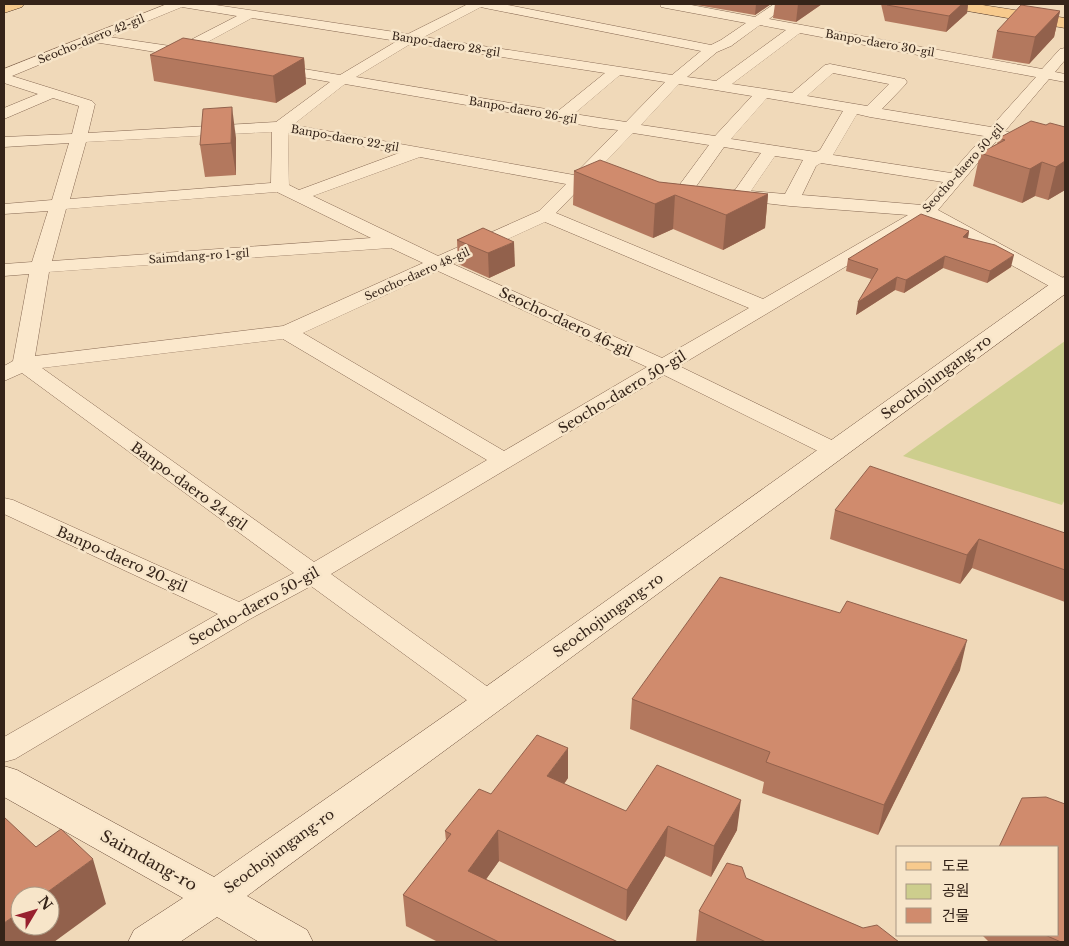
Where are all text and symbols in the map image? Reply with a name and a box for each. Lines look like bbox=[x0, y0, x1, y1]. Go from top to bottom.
street label: Seocho-daero 42-gil bbox=[36, 11, 147, 67]
street label: Banpo-daero 30-gil bbox=[824, 26, 936, 60]
street label: Banpo-daero 28-gil bbox=[391, 29, 502, 60]
street label: Banpo-daero 26-gil bbox=[468, 94, 579, 127]
street label: Seocho-daero 50-gil bbox=[919, 120, 1007, 215]
street label: Banpo-daero 22-gil bbox=[290, 122, 401, 154]
street label: Seocho-daero 48-gil bbox=[362, 244, 472, 304]
street label: Saimdang-ro 1-gil bbox=[148, 245, 250, 267]
street label: Seocho-daero 46-gil bbox=[496, 283, 636, 361]
street label: Seochojungang-ro bbox=[877, 331, 995, 423]
street label: Seocho-daero 50-gil bbox=[555, 346, 690, 437]
street label: Banpo-daero 24-gil bbox=[127, 438, 251, 534]
street label: Banpo-daero 20-gil bbox=[54, 522, 190, 596]
street label: Seocho-daero 50-gil bbox=[186, 563, 323, 649]
street label: Seochojungang-ro bbox=[549, 569, 667, 661]
street label: Seochojungang-ro bbox=[220, 805, 338, 897]
street label: Saimdang-ro bbox=[97, 825, 201, 895]
legend bbox=[896, 846, 1059, 936]
text: 도로 bbox=[942, 856, 970, 875]
text: 공원 bbox=[942, 881, 970, 900]
north arrow bbox=[10, 886, 60, 936]
text: N bbox=[34, 892, 56, 914]
text: 건물 bbox=[942, 906, 970, 925]

